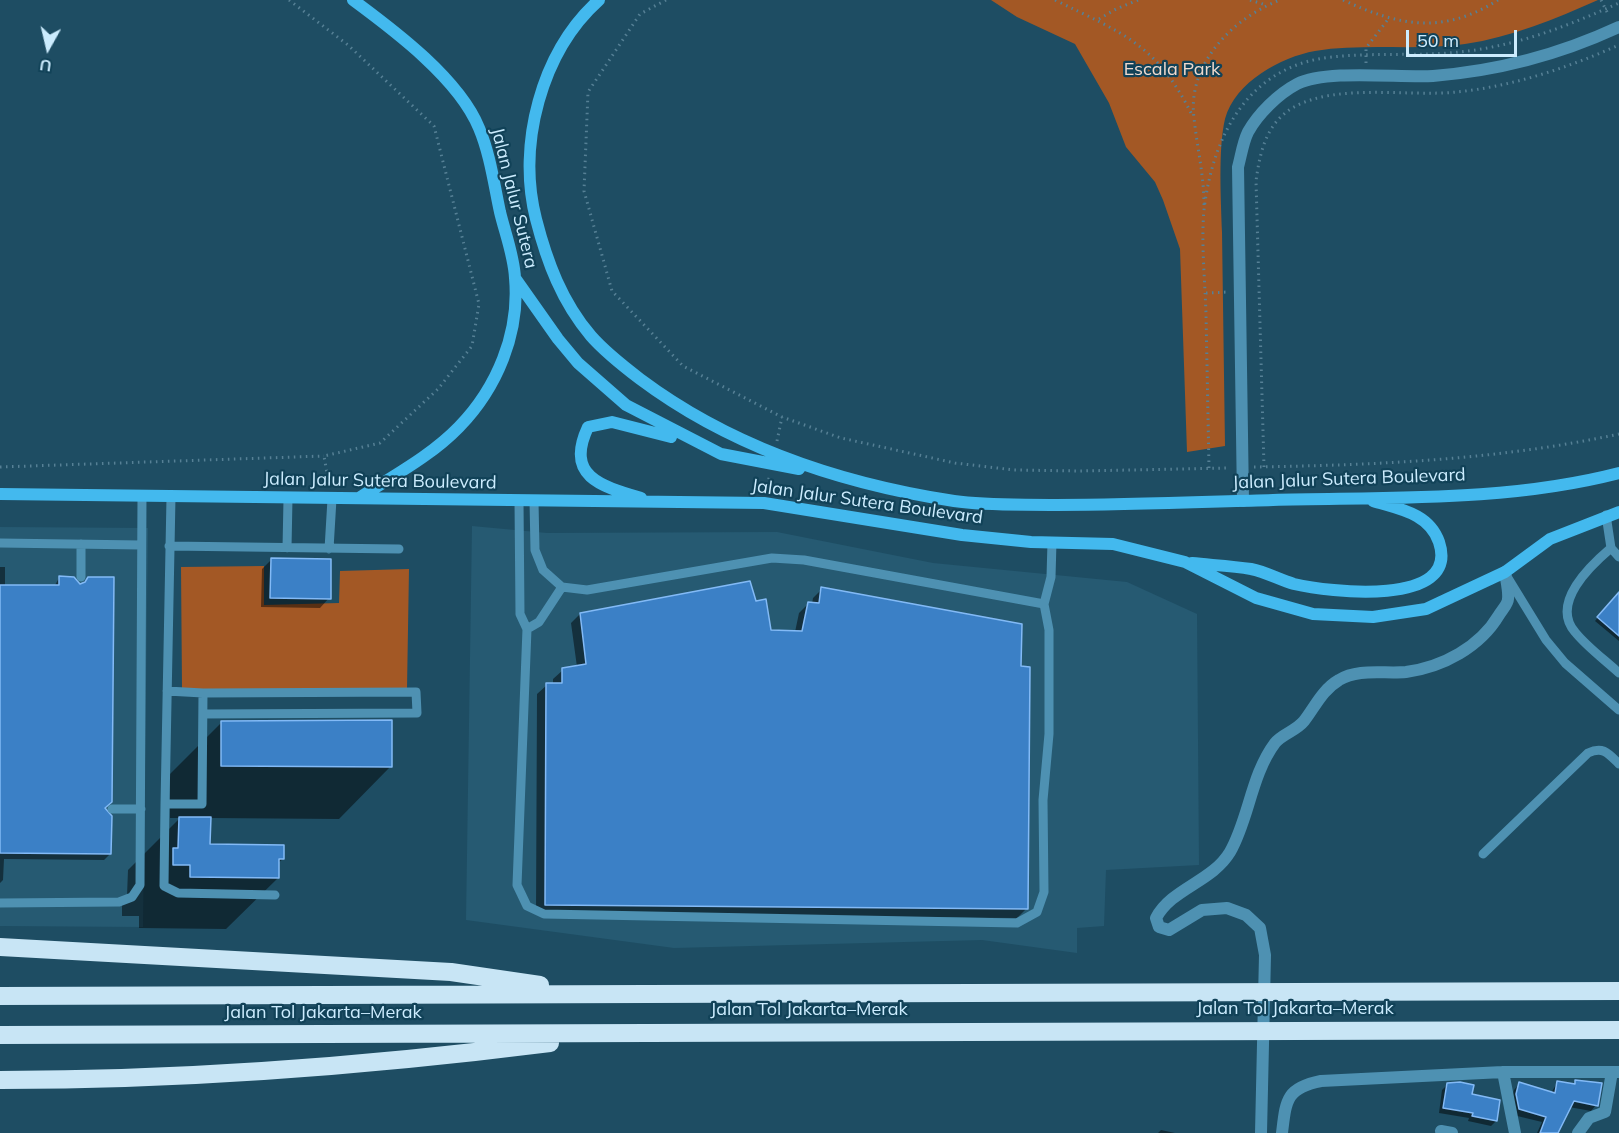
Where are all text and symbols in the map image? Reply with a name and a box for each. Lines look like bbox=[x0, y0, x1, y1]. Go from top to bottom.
north arrow bbox=[18, 18, 78, 78]
scale bar bbox=[1409, 18, 1520, 56]
text: 50 m bbox=[1417, 29, 1459, 52]
text: U bbox=[38, 55, 53, 77]
park label: Escala Park bbox=[1124, 59, 1220, 81]
street label: Jalan Jalur Sutera bbox=[486, 125, 542, 271]
street label: Jalan Jalur Sutera Boulevard bbox=[1232, 464, 1466, 494]
street label: Jalan Jalur Sutera Boulevard bbox=[263, 468, 497, 494]
street label: Jalan Jalur Sutera Boulevard bbox=[750, 475, 984, 529]
street label: Jalan Tol Jakarta–Merak bbox=[1196, 998, 1394, 1020]
street label: Jalan Tol Jakarta–Merak bbox=[710, 999, 908, 1021]
street label: Jalan Tol Jakarta–Merak bbox=[224, 1002, 422, 1024]

